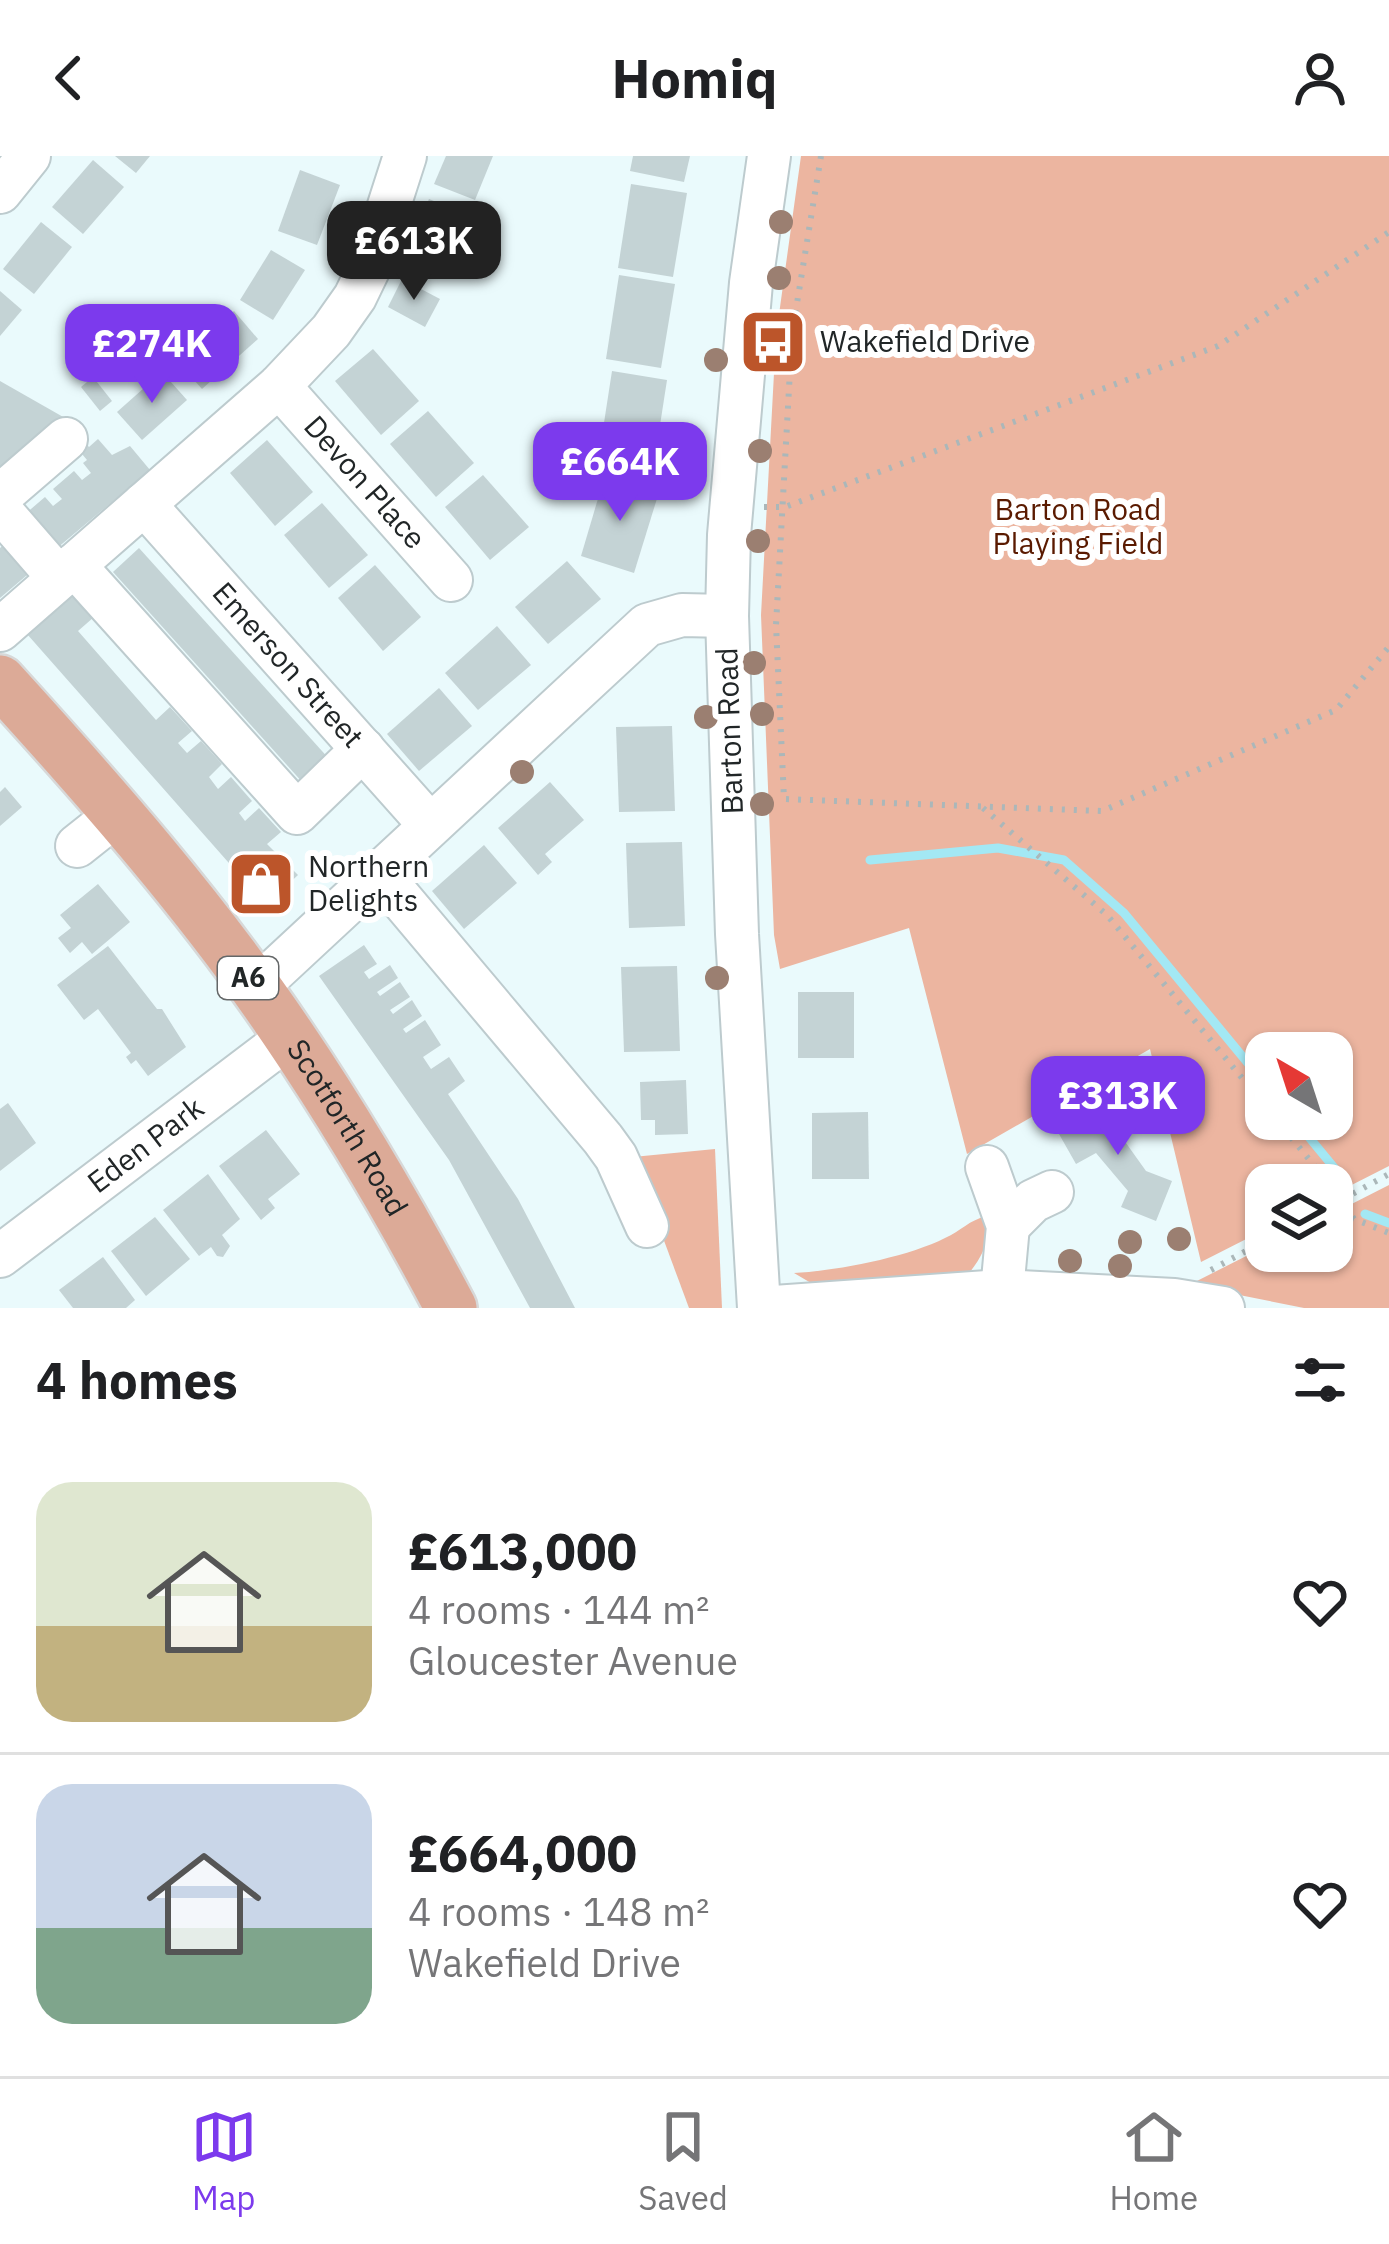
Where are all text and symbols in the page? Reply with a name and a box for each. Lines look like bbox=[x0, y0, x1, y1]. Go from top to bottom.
text: Homiq bbox=[611, 43, 778, 113]
icon: back bbox=[36, 45, 102, 111]
icon: person bbox=[1287, 45, 1353, 111]
pin: £613K bbox=[330, 201, 498, 303]
text: £613K bbox=[354, 214, 474, 265]
pin: £274K bbox=[68, 304, 236, 406]
bus stop icon: Wakefield Drive bbox=[738, 307, 808, 377]
text: £274K bbox=[92, 317, 212, 368]
place label: Wakefield Drive bbox=[820, 321, 1030, 360]
street label: Devon Place bbox=[296, 407, 435, 556]
pin: £664K bbox=[536, 422, 704, 524]
text: £664K bbox=[560, 435, 680, 486]
park label: Barton Road Playing Field bbox=[993, 489, 1163, 562]
street label: Emerson Street bbox=[205, 573, 373, 755]
street label: Barton Road bbox=[706, 647, 751, 815]
place label: Northern Delights bbox=[308, 846, 429, 919]
shop icon: Northern Delights bbox=[226, 849, 296, 919]
road number: A6 bbox=[218, 957, 278, 999]
street label: Scotforth Road bbox=[279, 1031, 418, 1223]
north arrow bbox=[1245, 1032, 1353, 1140]
map controls bbox=[1245, 1032, 1353, 1272]
pin: £313K bbox=[1034, 1056, 1202, 1158]
text: £313K bbox=[1058, 1069, 1178, 1120]
street label: Eden Park bbox=[79, 1087, 211, 1201]
button: layers bbox=[1245, 1164, 1353, 1272]
text: 4 homes bbox=[36, 1347, 238, 1413]
icon: filters bbox=[1287, 1347, 1353, 1413]
text: £613,000 bbox=[408, 1518, 637, 1584]
icon: home bbox=[132, 1530, 276, 1674]
icon: heart bbox=[1287, 1569, 1353, 1635]
text: 4 rooms · 144 m² bbox=[408, 1584, 710, 1635]
text: Gloucester Avenue bbox=[408, 1635, 738, 1686]
text: £664,000 bbox=[408, 1820, 637, 1886]
icon: home bbox=[132, 1832, 276, 1976]
icon: heart bbox=[1287, 1871, 1353, 1937]
text: 4 rooms · 148 m² bbox=[408, 1886, 710, 1937]
text: Wakefield Drive bbox=[408, 1937, 681, 1988]
tab: Map bbox=[191, 2104, 257, 2219]
tab: Saved bbox=[638, 2104, 728, 2219]
tab: Home bbox=[1109, 2104, 1198, 2219]

